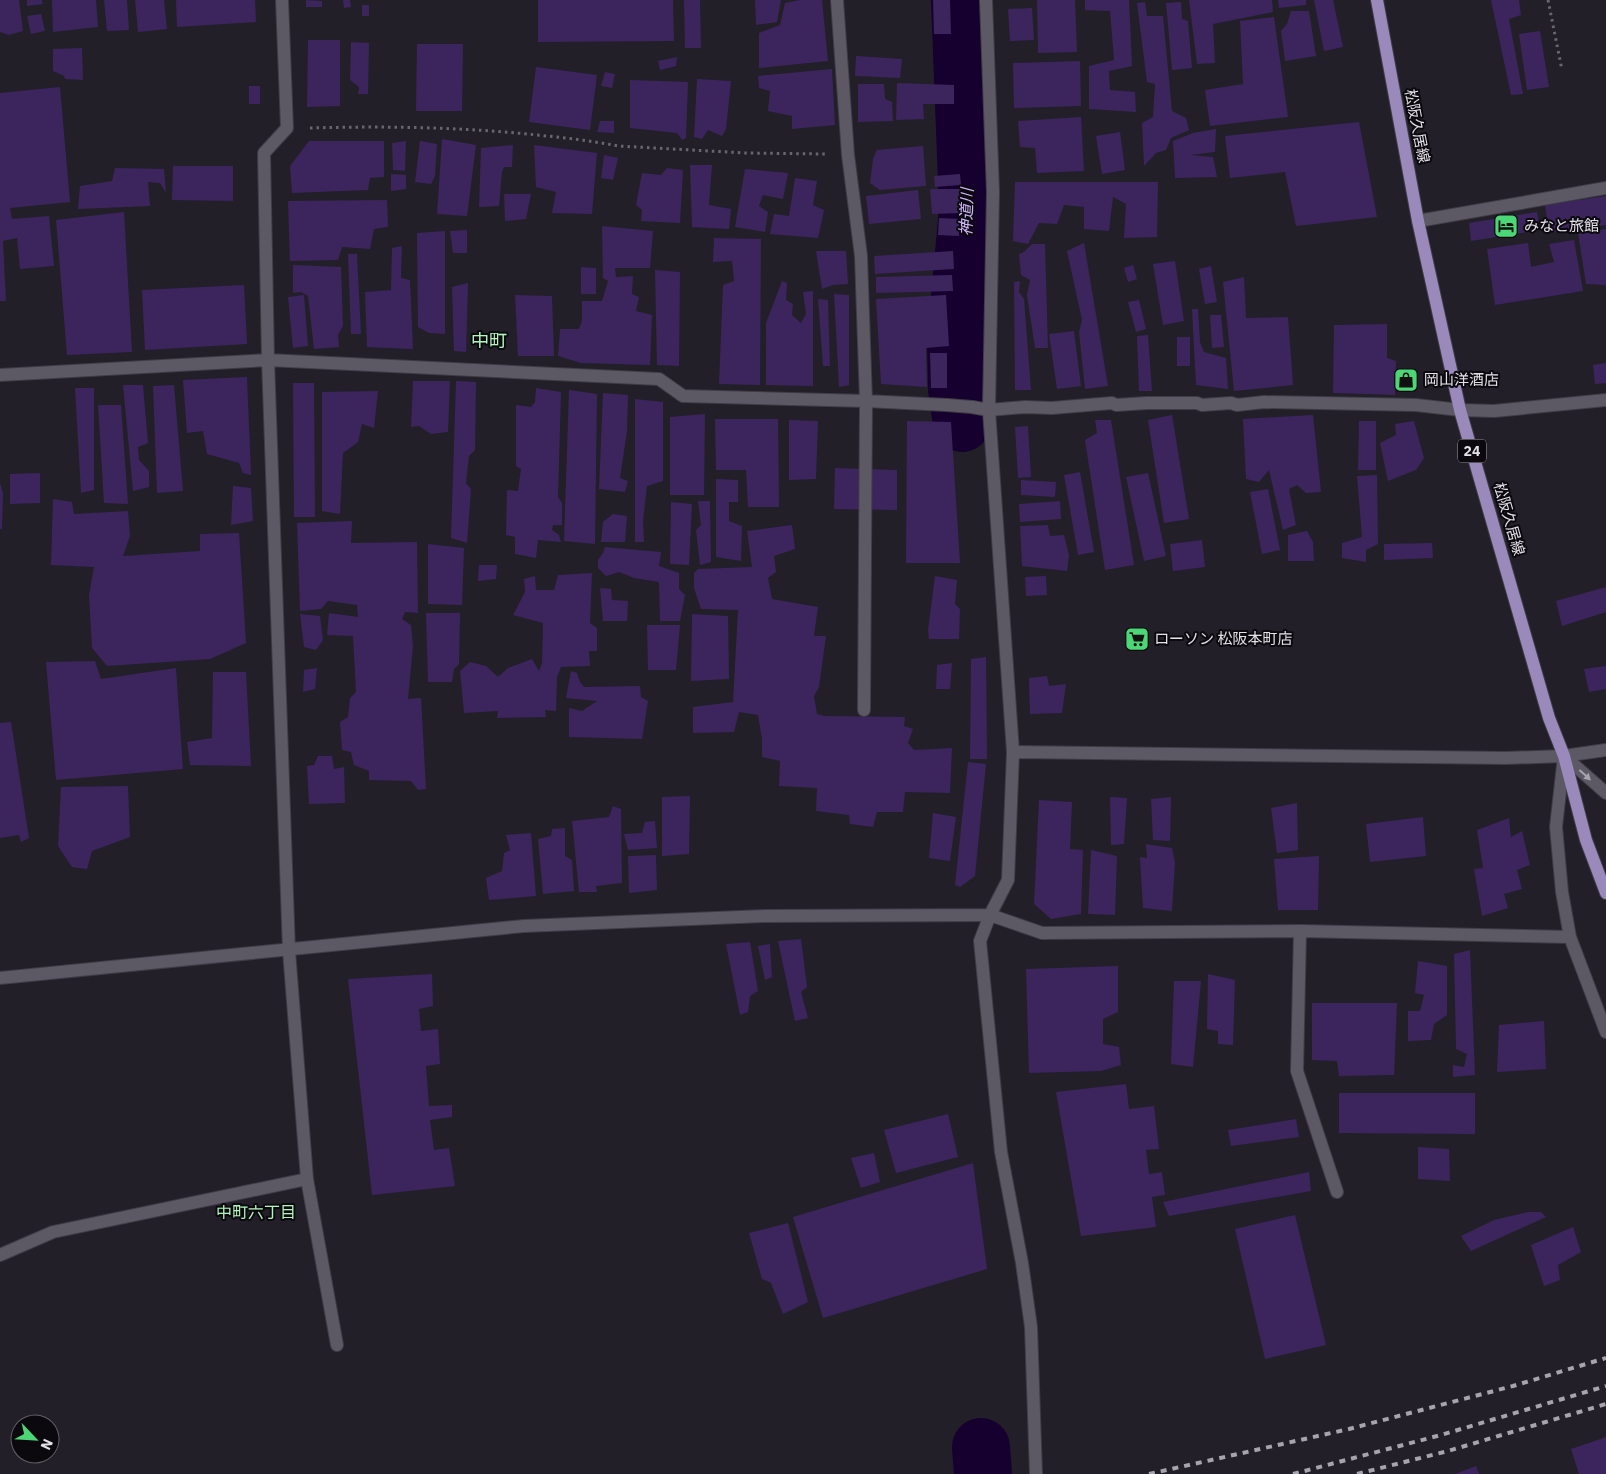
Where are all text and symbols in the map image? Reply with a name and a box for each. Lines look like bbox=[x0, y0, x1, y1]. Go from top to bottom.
street label: 松阪久居線 bbox=[1401, 87, 1434, 165]
water label: 神道川 bbox=[955, 186, 977, 236]
hotel icon: みなと旅館 bbox=[1493, 213, 1519, 239]
place label: みなと旅館 bbox=[1524, 216, 1599, 235]
district label: 中町 bbox=[471, 329, 507, 352]
shop icon: 岡山洋酒店 bbox=[1393, 367, 1419, 393]
place label: 岡山洋酒店 bbox=[1424, 370, 1499, 389]
road number: 24 bbox=[1458, 440, 1486, 462]
street label: 松阪久居線 bbox=[1490, 480, 1529, 558]
supermarket icon: ローソン 松阪本町店 bbox=[1124, 626, 1150, 652]
place label: ローソン 松阪本町店 bbox=[1154, 629, 1293, 648]
one-way arrow bbox=[1578, 769, 1591, 780]
district label: 中町六丁目 bbox=[216, 1202, 296, 1222]
north arrow bbox=[10, 1414, 60, 1464]
text: N bbox=[36, 1436, 57, 1453]

